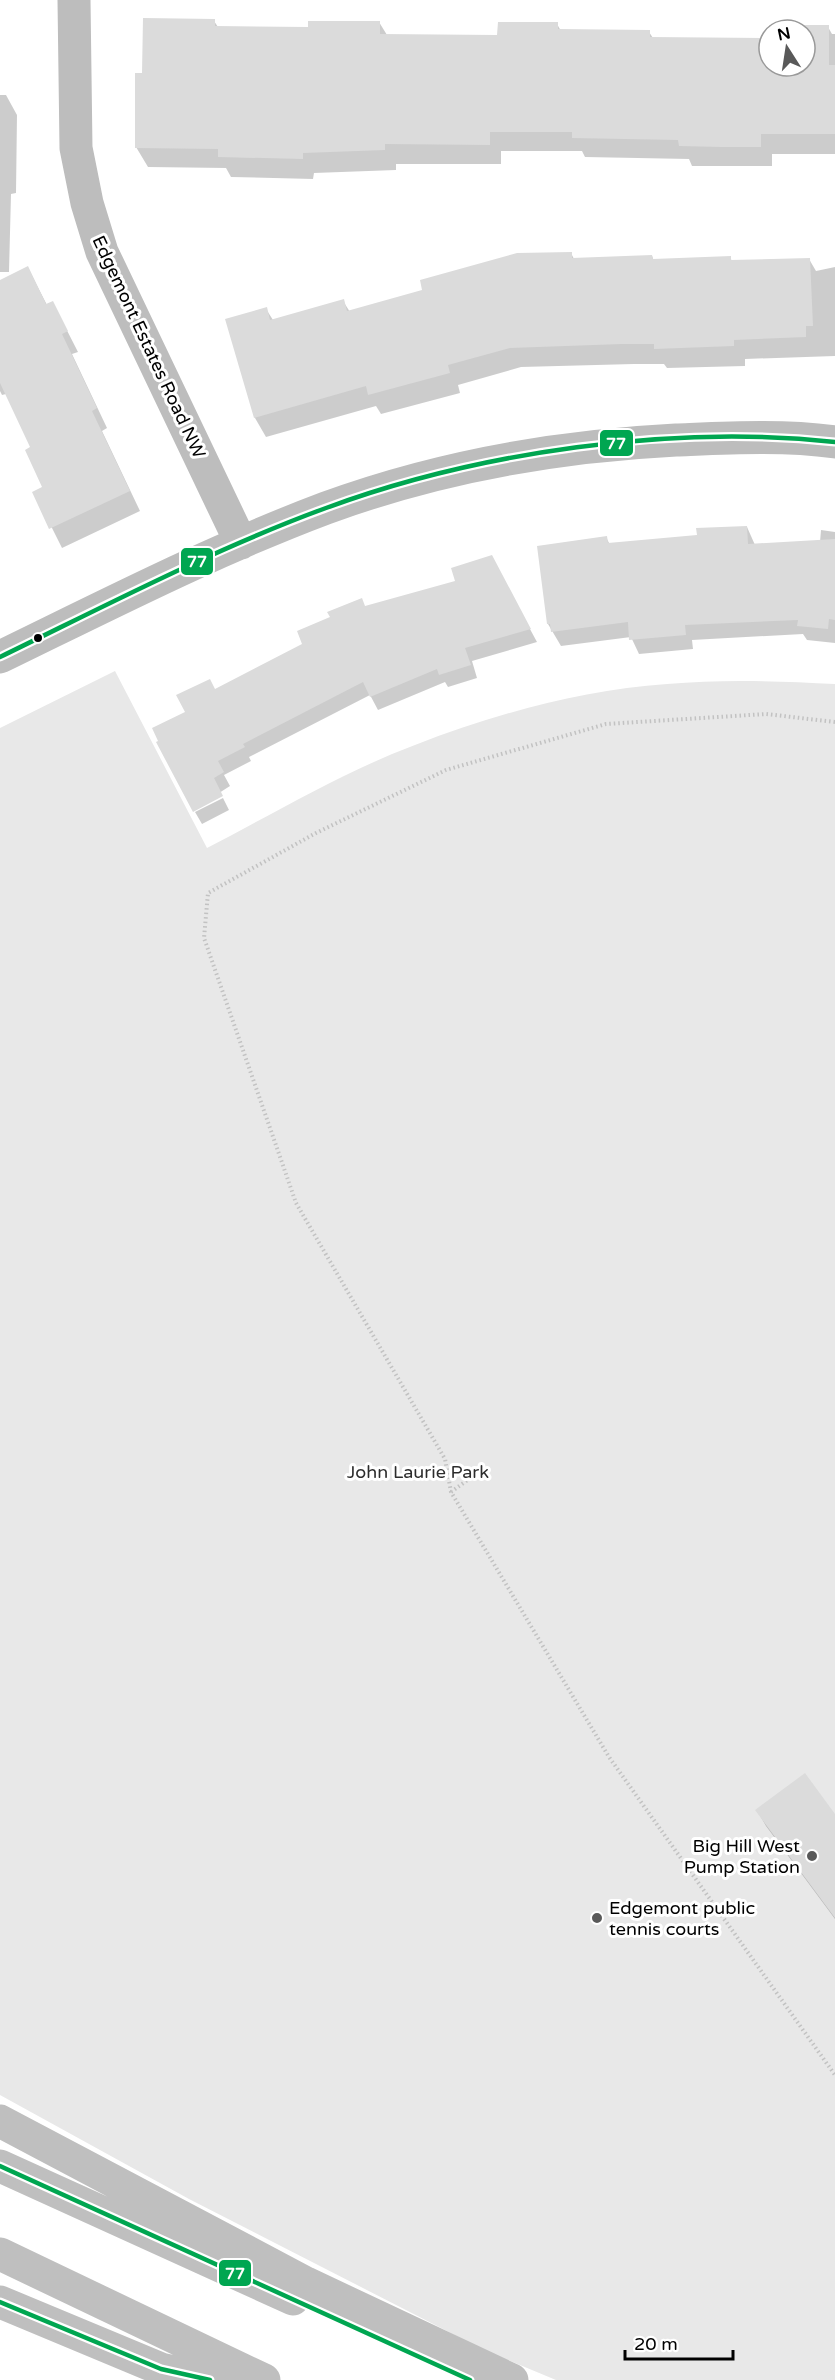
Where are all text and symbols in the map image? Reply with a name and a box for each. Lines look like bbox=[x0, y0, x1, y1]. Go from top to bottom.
north arrow bbox=[757, 18, 817, 78]
text: N bbox=[776, 23, 792, 45]
street label: Edgemont Estates Road NW bbox=[88, 232, 210, 462]
line badge: 77 bbox=[599, 429, 634, 457]
text: 77 bbox=[606, 434, 626, 454]
line badge: 77 bbox=[180, 547, 214, 576]
text: 77 bbox=[187, 552, 207, 572]
unlabelled marker bbox=[32, 632, 44, 644]
park label: John Laurie Park bbox=[347, 1461, 489, 1483]
place label: Big Hill West Pump Station bbox=[684, 1835, 800, 1878]
marker: Big Hill West Pump Station bbox=[805, 1849, 819, 1863]
place label: Edgemont public tennis courts bbox=[609, 1897, 755, 1940]
marker: Edgemont public tennis courts bbox=[590, 1911, 604, 1925]
line badge: 77 bbox=[218, 2259, 252, 2287]
text: 77 bbox=[225, 2264, 245, 2284]
scale bar bbox=[625, 2323, 733, 2361]
text: 20 m bbox=[634, 2333, 678, 2355]

